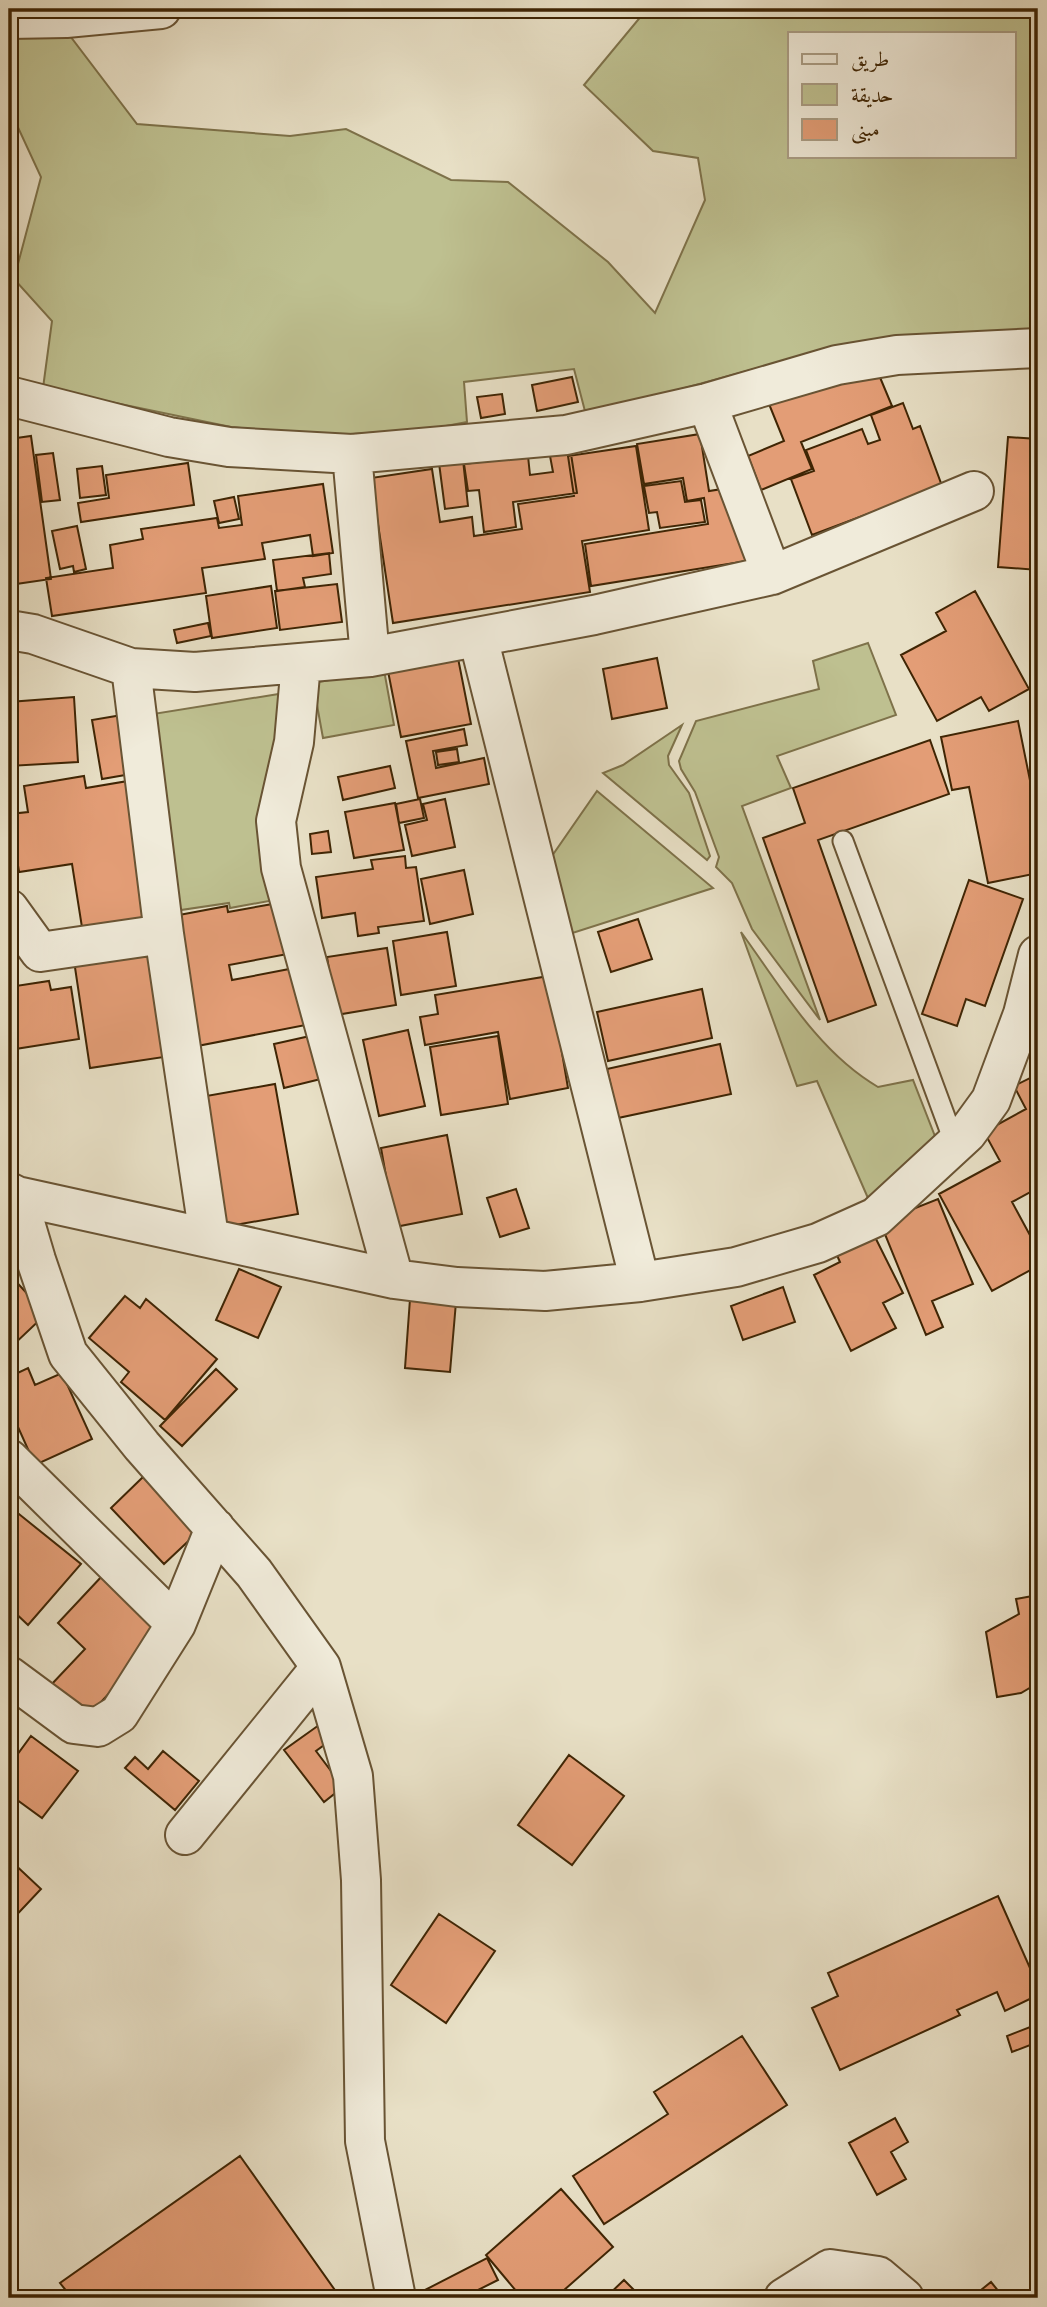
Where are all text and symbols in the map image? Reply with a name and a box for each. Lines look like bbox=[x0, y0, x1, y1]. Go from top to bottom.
legend bbox=[788, 32, 1016, 158]
text: طريق bbox=[851, 47, 889, 74]
text: حديقة bbox=[851, 83, 894, 110]
text: مبنى bbox=[851, 117, 880, 144]

